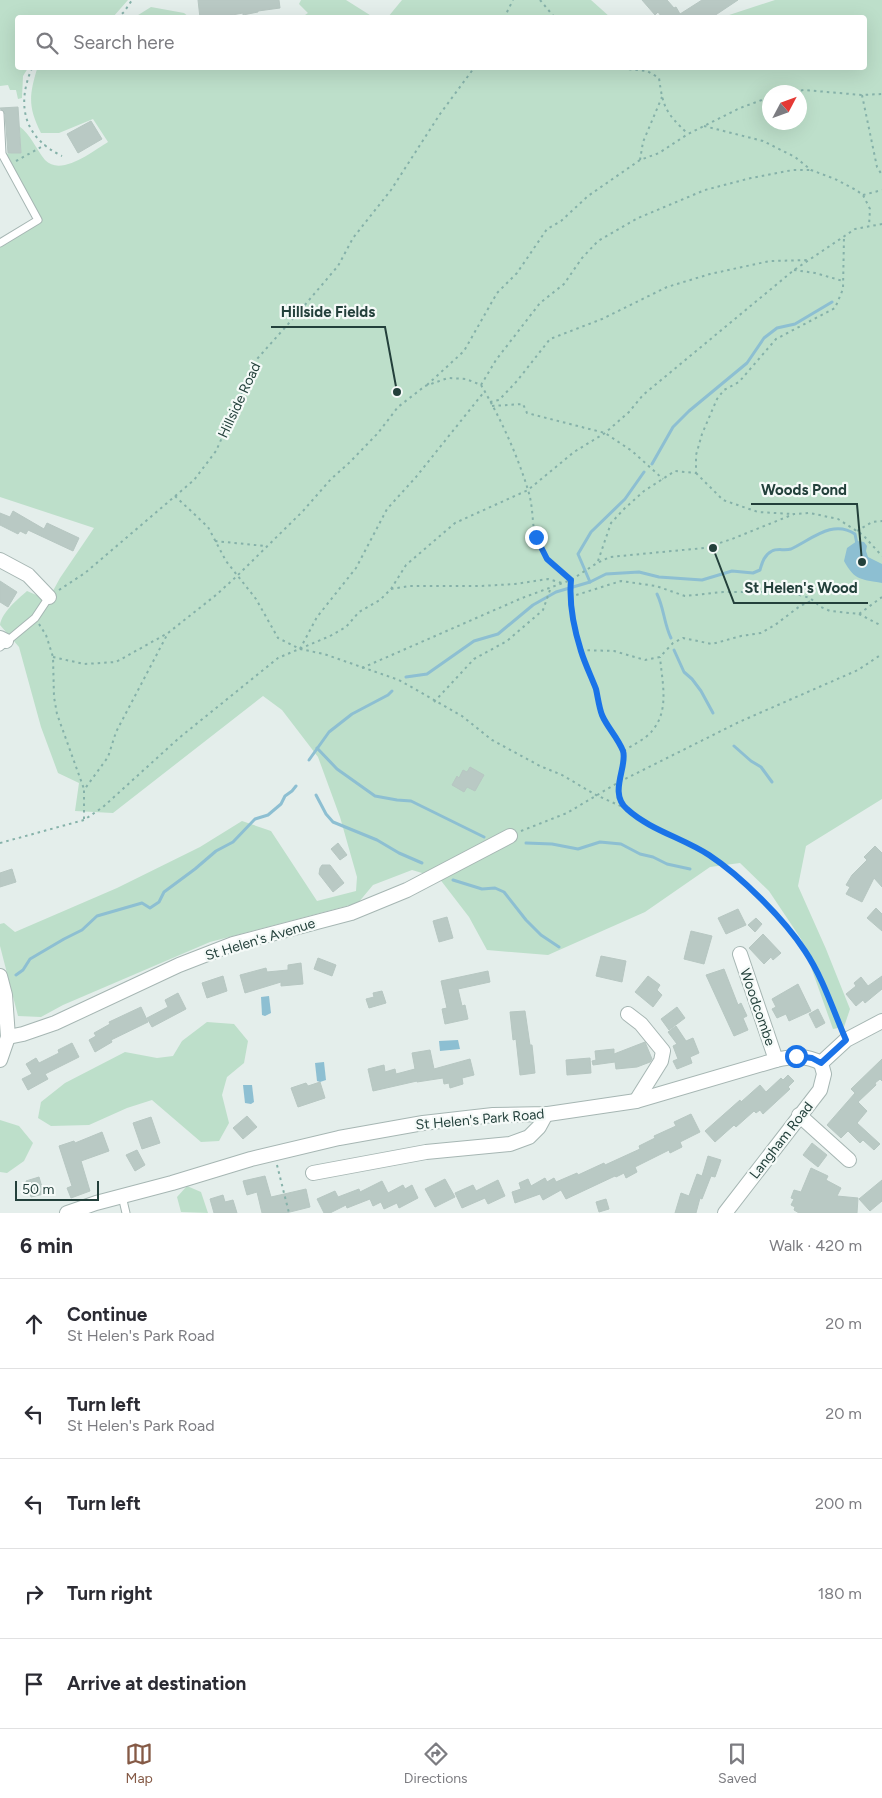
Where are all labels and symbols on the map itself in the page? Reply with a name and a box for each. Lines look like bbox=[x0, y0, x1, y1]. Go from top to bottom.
north arrow bbox=[762, 85, 807, 130]
callout: Hillside Fields bbox=[271, 297, 385, 327]
text: Hillside Fields bbox=[281, 303, 375, 321]
street label: Hillside Road bbox=[215, 360, 264, 441]
callout: Woods Pond bbox=[751, 474, 857, 504]
text: Woods Pond bbox=[761, 481, 847, 499]
route end bbox=[525, 526, 548, 549]
callout: St Helen's Wood bbox=[734, 573, 868, 603]
text: St Helen's Wood bbox=[744, 579, 858, 597]
street label: St Helen's Avenue bbox=[203, 915, 318, 964]
street label: Woodcombe bbox=[736, 966, 779, 1048]
route start bbox=[785, 1045, 808, 1068]
street label: Langham Road bbox=[746, 1098, 817, 1182]
street label: St Helen's Park Road bbox=[415, 1105, 545, 1134]
scale bar bbox=[15, 1178, 99, 1201]

